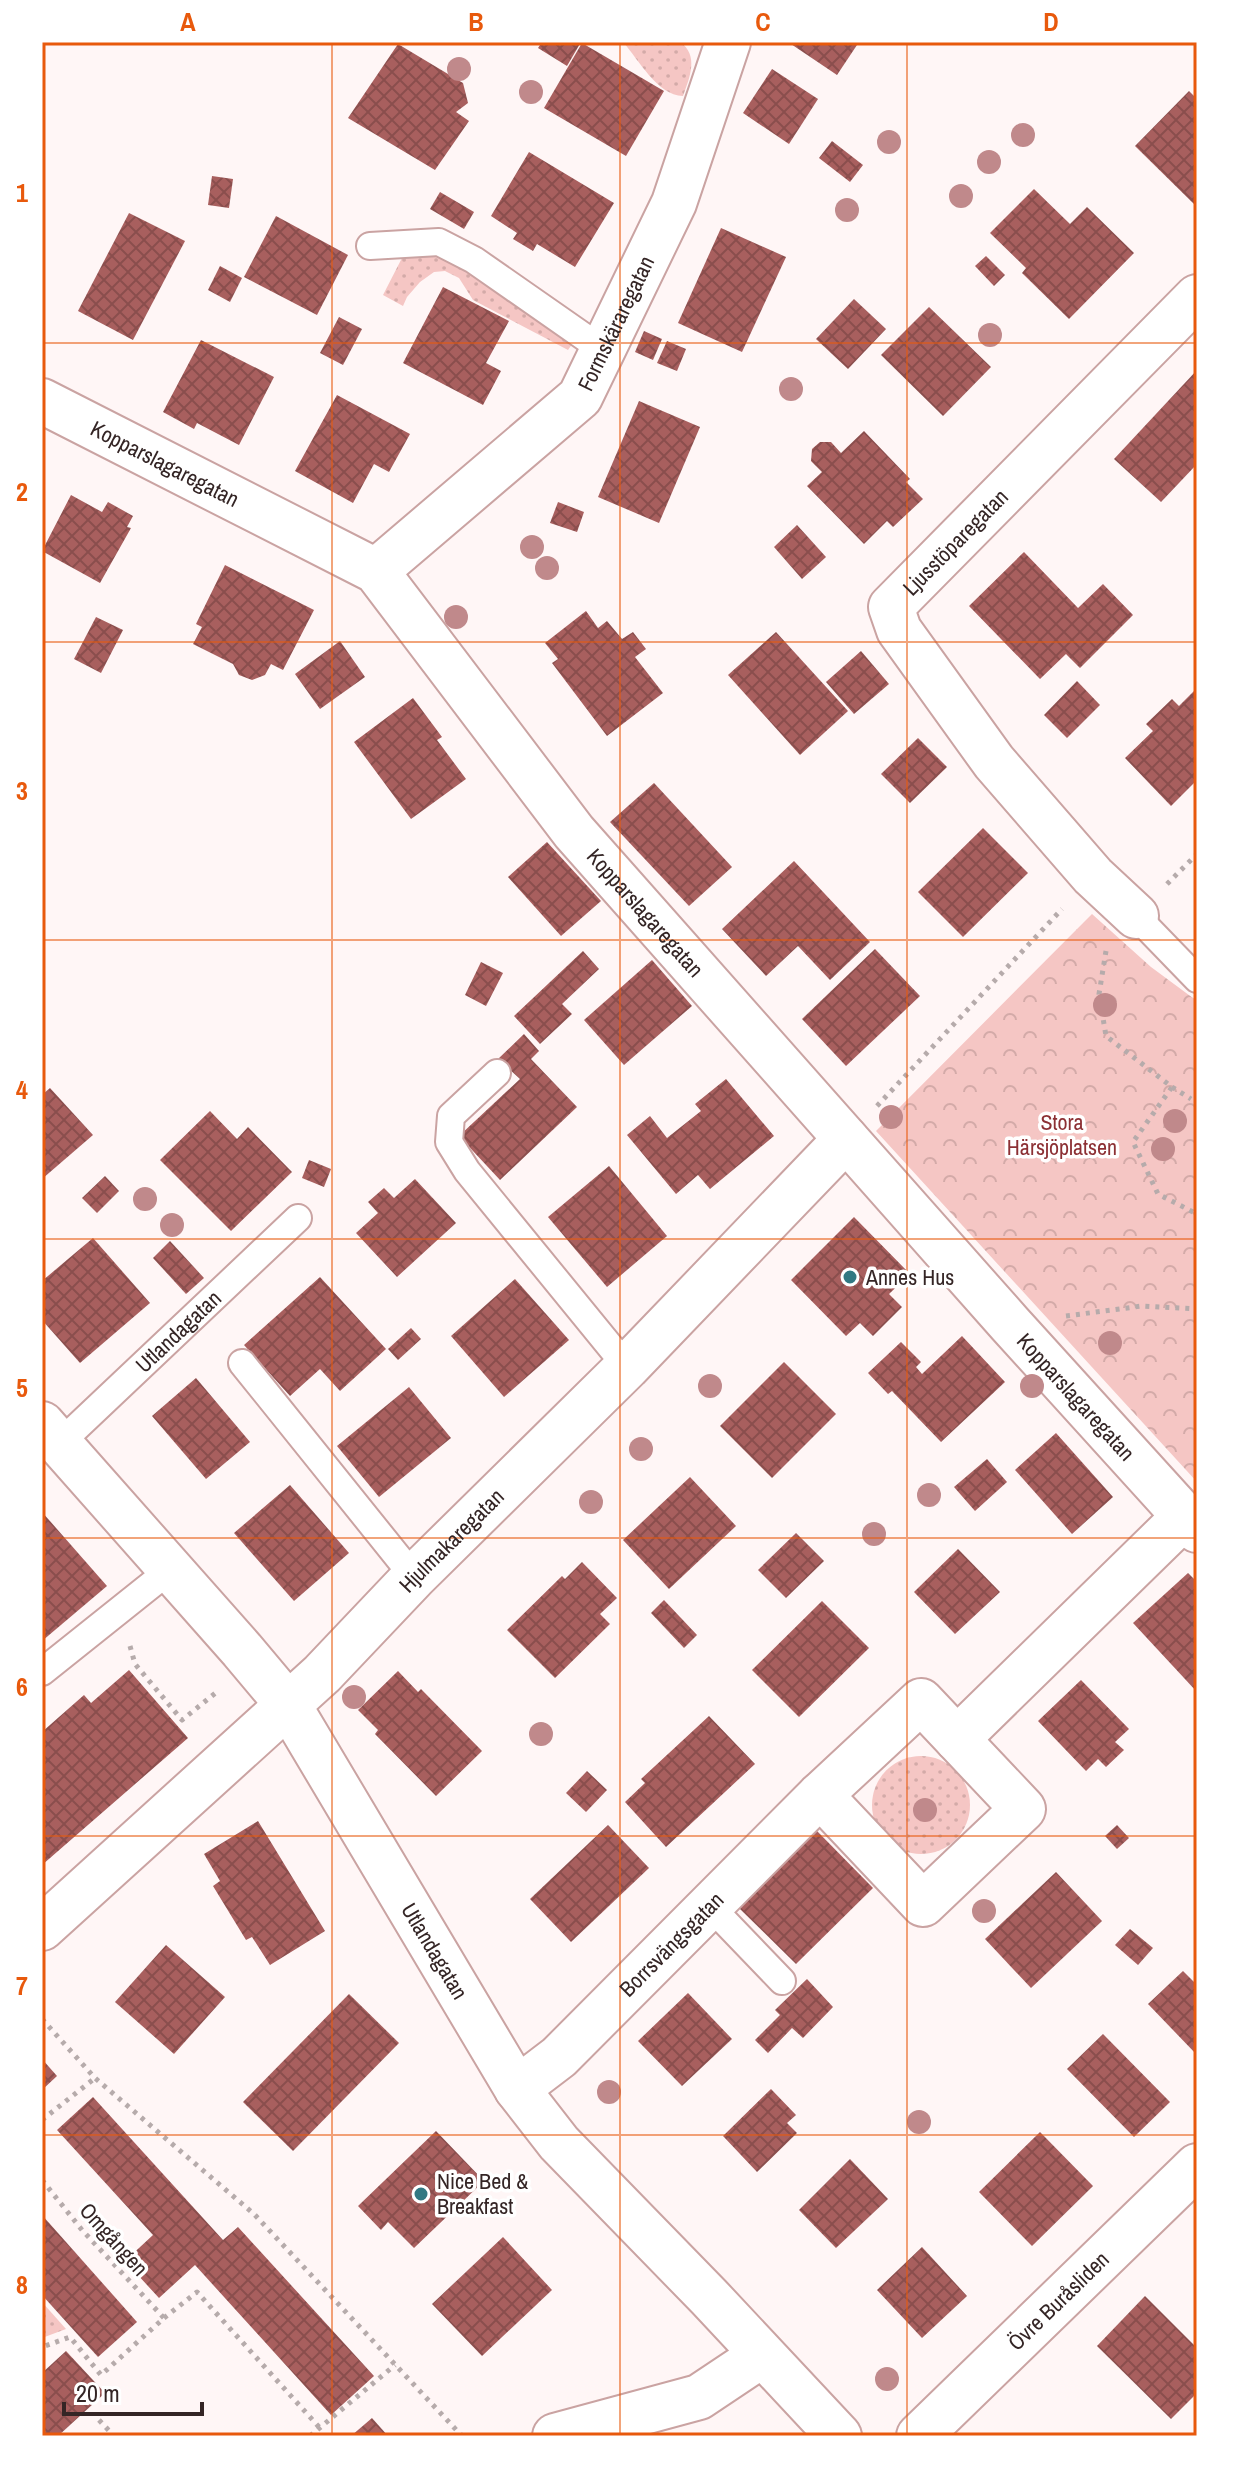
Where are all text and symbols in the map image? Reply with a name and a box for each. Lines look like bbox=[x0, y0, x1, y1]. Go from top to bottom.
text: A bbox=[180, 4, 196, 39]
text: B bbox=[468, 4, 484, 39]
text: C bbox=[755, 4, 771, 39]
text: D bbox=[1043, 4, 1059, 39]
text: 1 bbox=[16, 175, 28, 210]
street label: Formskäraregatan bbox=[570, 251, 661, 396]
street label: Kopparslagaregatan bbox=[86, 413, 244, 514]
text: 2 bbox=[16, 474, 28, 509]
street label: Ljusstöparegatan bbox=[896, 482, 1015, 602]
text: 3 bbox=[16, 773, 28, 808]
street label: Kopparslagaregatan bbox=[580, 842, 711, 983]
text: 4 bbox=[16, 1072, 28, 1107]
park label: Stora Härsjöplatsen bbox=[1007, 1107, 1117, 1162]
place label: Annes Hus bbox=[865, 1262, 954, 1292]
marker: Annes Hus bbox=[841, 1268, 859, 1286]
street label: Utlandagatan bbox=[129, 1283, 228, 1379]
street label: Kopparslagaregatan bbox=[1010, 1326, 1142, 1467]
text: 5 bbox=[16, 1370, 28, 1405]
street label: Hjulmakaregatan bbox=[392, 1482, 510, 1599]
text: 6 bbox=[16, 1669, 28, 1704]
street label: Borrsvängsgatan bbox=[613, 1885, 730, 2003]
street label: Utlandagatan bbox=[394, 1897, 475, 2005]
text: 7 bbox=[16, 1968, 28, 2003]
place label: Nice Bed & Breakfast bbox=[437, 2166, 528, 2221]
marker: Nice Bed & Breakfast bbox=[412, 2185, 430, 2203]
street label: Omgången bbox=[73, 2196, 155, 2282]
street label: Övre Buråsliden bbox=[1001, 2245, 1115, 2357]
text: 8 bbox=[16, 2267, 28, 2302]
scale bar bbox=[64, 2366, 202, 2416]
text: 20 m bbox=[76, 2377, 120, 2409]

